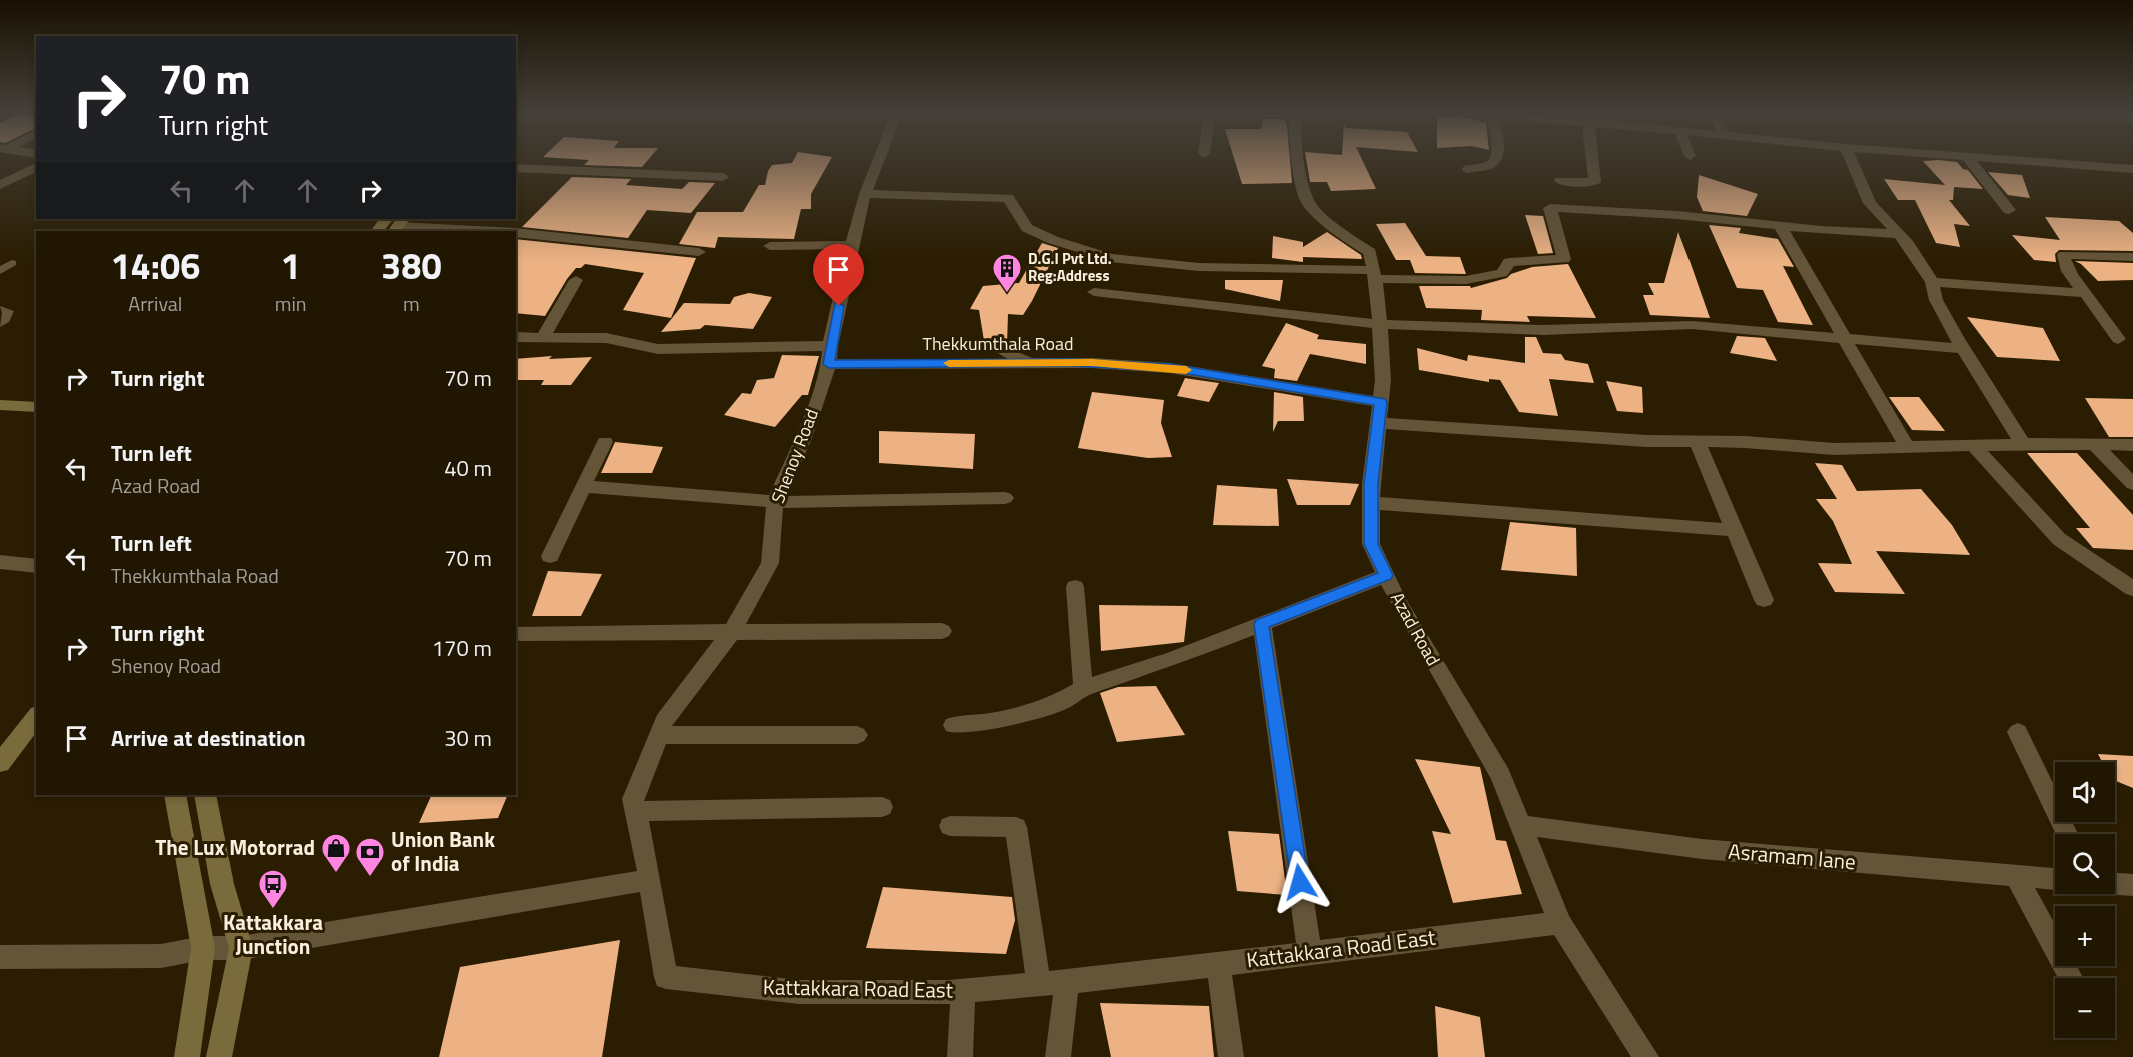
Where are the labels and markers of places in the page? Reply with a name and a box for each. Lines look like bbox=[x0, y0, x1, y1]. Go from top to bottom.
pin bbox=[813, 244, 864, 306]
place label: D.G.I Pvt Ltd. Reg:Address bbox=[1028, 247, 1112, 287]
building icon: D.G.I Pvt Ltd. Reg:Address bbox=[991, 252, 1023, 294]
place label: Union Bank of India bbox=[391, 823, 495, 879]
place label: The Lux Motorrad bbox=[155, 831, 315, 863]
shop icon: The Lux Motorrad bbox=[320, 832, 352, 874]
bank icon: Union Bank of India bbox=[354, 836, 386, 878]
bus stop icon: Kattakkara Junction bbox=[257, 868, 289, 910]
place label: Kattakkara Junction bbox=[223, 906, 323, 962]

